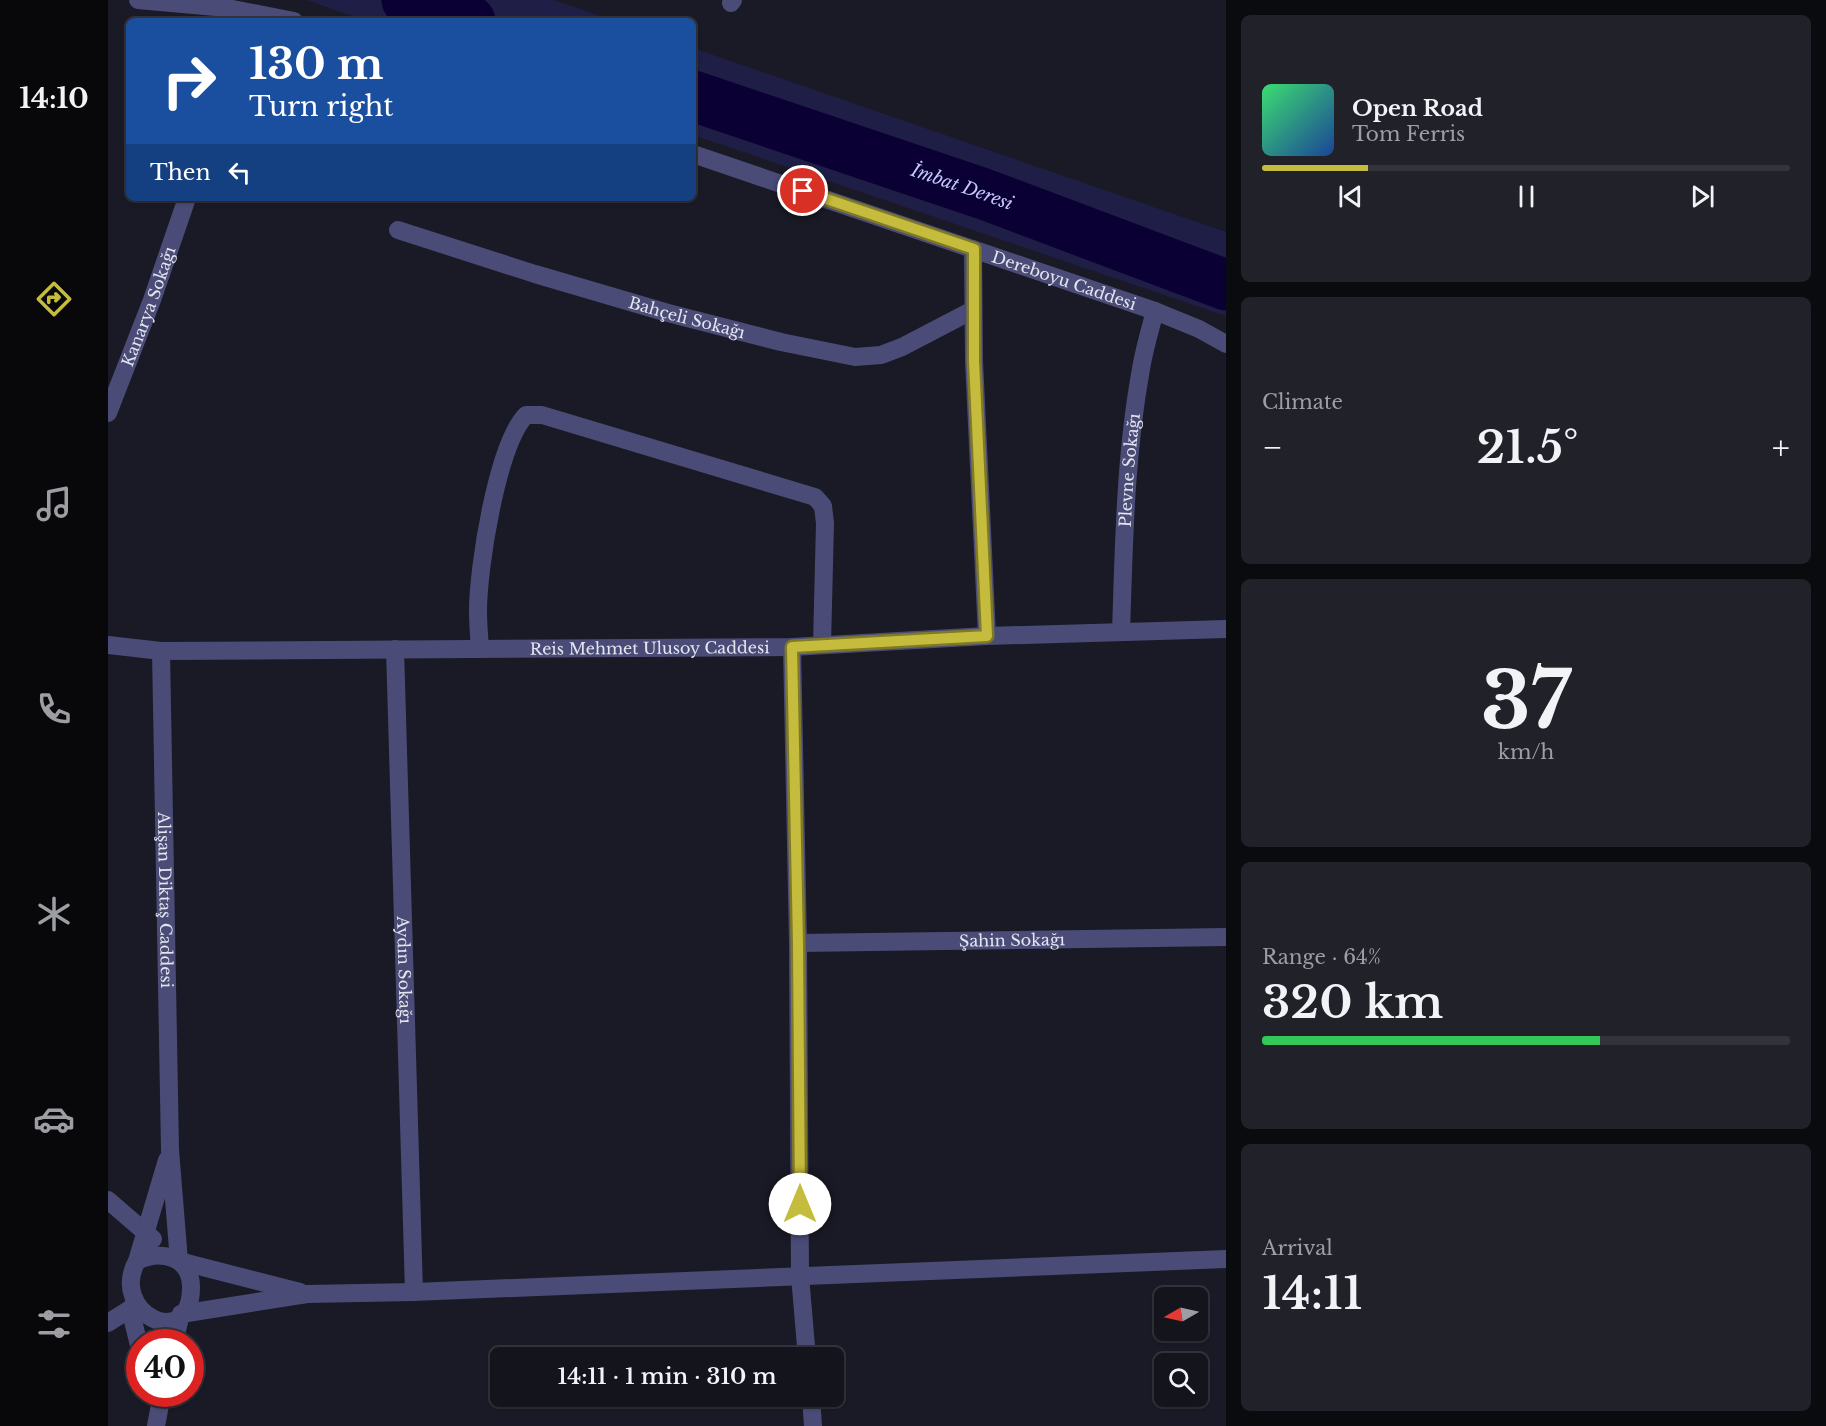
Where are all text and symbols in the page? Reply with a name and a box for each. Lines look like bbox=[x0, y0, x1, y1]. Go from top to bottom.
text: 130 m bbox=[249, 38, 383, 90]
icon: right bbox=[150, 42, 228, 120]
text: 14:10 bbox=[19, 82, 89, 115]
text: Turn right bbox=[249, 90, 393, 123]
text: Open Road bbox=[1352, 95, 1483, 122]
text: Tom Ferris bbox=[1352, 122, 1465, 146]
icon: left bbox=[223, 156, 256, 189]
water label: İmbat Deresi bbox=[907, 158, 1017, 215]
text: Then bbox=[150, 159, 211, 186]
pin bbox=[777, 165, 828, 216]
icon: arrive bbox=[786, 174, 819, 207]
icon: previous bbox=[1334, 180, 1367, 213]
icon: pause bbox=[1510, 180, 1543, 213]
icon: next bbox=[1686, 180, 1719, 213]
street label: Kanarya Sokağı bbox=[117, 243, 180, 370]
street label: Dereboyu Caddesi bbox=[989, 246, 1140, 314]
icon: directions bbox=[33, 278, 75, 320]
street label: Bahçeli Sokağı bbox=[626, 292, 748, 343]
text: Climate bbox=[1262, 390, 1343, 414]
street label: Plevne Sokağı bbox=[1115, 412, 1144, 528]
text: 21.5° bbox=[1476, 419, 1578, 475]
text: − bbox=[1262, 427, 1283, 468]
text: + bbox=[1772, 427, 1790, 468]
icon: music bbox=[33, 483, 75, 525]
street label: Reis Mehmet Ulusoy Caddesi bbox=[530, 637, 770, 659]
text: 37 bbox=[1481, 652, 1571, 749]
icon: phone bbox=[33, 688, 75, 730]
text: km/h bbox=[1498, 740, 1554, 764]
street label: Alişan Diktaş Caddesi bbox=[154, 811, 177, 989]
icon: climate bbox=[33, 893, 75, 935]
street label: Aydın Sokağı bbox=[393, 915, 416, 1025]
street label: Şahin Sokağı bbox=[959, 929, 1066, 951]
text: Range · 64% bbox=[1262, 945, 1381, 969]
text: 320 km bbox=[1262, 974, 1443, 1030]
icon: car bbox=[33, 1098, 75, 1140]
position arrow bbox=[768, 1172, 832, 1236]
text: Arrival bbox=[1262, 1236, 1333, 1260]
text: 14:11 bbox=[1262, 1265, 1363, 1321]
north arrow bbox=[1154, 1287, 1208, 1341]
map controls bbox=[1154, 1287, 1208, 1407]
icon: filters bbox=[33, 1303, 75, 1345]
speed limit sign: 40 bbox=[126, 1329, 204, 1407]
button: search bbox=[1154, 1353, 1208, 1407]
text: 14:11 · 1 min · 310 m bbox=[558, 1363, 777, 1390]

